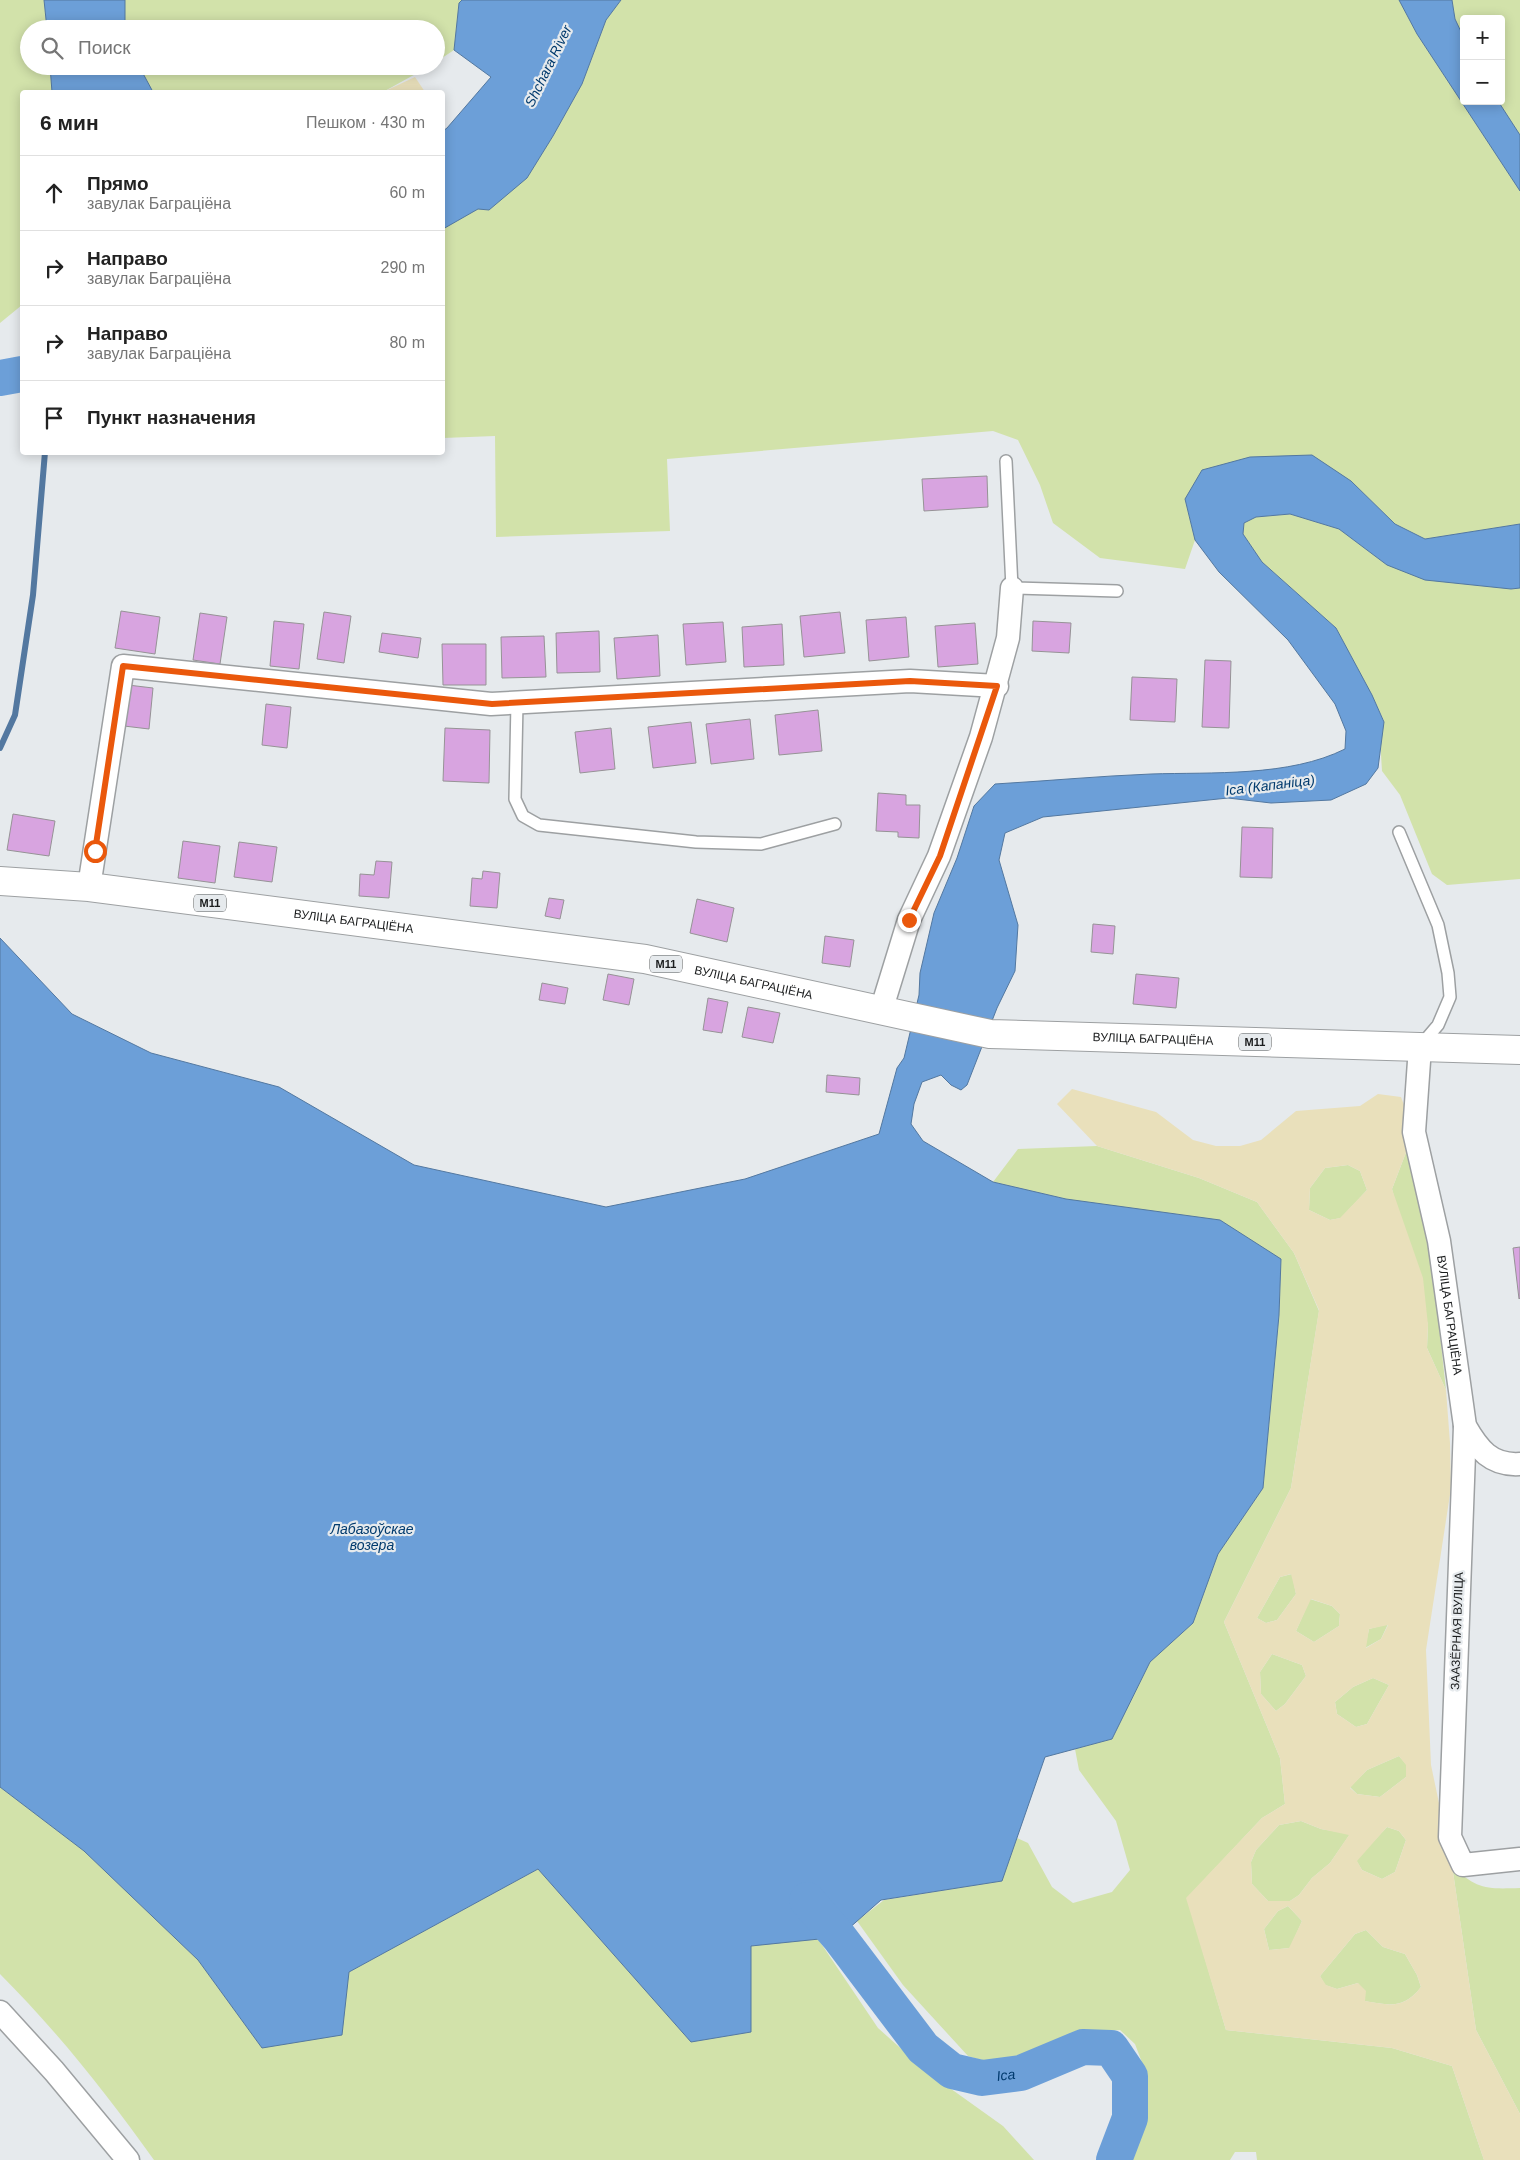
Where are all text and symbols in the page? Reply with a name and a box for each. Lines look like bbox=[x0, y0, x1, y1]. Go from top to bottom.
map controls bbox=[1460, 15, 1505, 105]
button: + bbox=[1460, 15, 1505, 60]
search box bbox=[20, 20, 445, 75]
water label: Shchara River bbox=[521, 21, 575, 109]
icon: search bbox=[38, 34, 66, 62]
text: Поиск bbox=[78, 37, 131, 58]
button: − bbox=[1460, 60, 1505, 105]
text: 6 мин bbox=[40, 111, 99, 134]
text: Пешком · 430 m bbox=[306, 114, 425, 131]
text: Прямо bbox=[87, 173, 149, 194]
icon: ahead bbox=[40, 179, 68, 207]
text: 60 m bbox=[389, 184, 425, 201]
text: завулак Баграціёна bbox=[87, 195, 231, 212]
text: Направо bbox=[87, 248, 168, 269]
icon: right bbox=[40, 254, 68, 282]
text: 290 m bbox=[381, 259, 425, 276]
text: завулак Баграціёна bbox=[87, 270, 231, 287]
text: Направо bbox=[87, 323, 168, 344]
icon: right bbox=[40, 329, 68, 357]
text: 80 m bbox=[389, 334, 425, 351]
text: завулак Баграціёна bbox=[87, 345, 231, 362]
icon: arrive bbox=[40, 404, 68, 432]
text: Пункт назначения bbox=[87, 407, 256, 428]
water label: Іса (Капаніца) bbox=[1224, 772, 1316, 798]
route start bbox=[84, 840, 107, 863]
road number: М11 bbox=[194, 894, 226, 911]
street label: ВУЛІЦА БАГРАЦІЁНА bbox=[293, 907, 414, 936]
route end bbox=[898, 909, 921, 932]
road number: М11 bbox=[650, 956, 682, 972]
street label: ВУЛІЦА БАГРАЦІЁНА bbox=[693, 963, 814, 1002]
street label: ВУЛІЦА БАГРАЦІЁНА bbox=[1093, 1030, 1214, 1048]
road number: М11 bbox=[1239, 1034, 1271, 1050]
street label: ВУЛІЦА БАГРАЦІЁНА bbox=[1434, 1255, 1465, 1376]
water label: Лабазоўскае возера bbox=[329, 1521, 414, 1553]
street label: ЗААЗЁРНАЯ ВУЛІЦА bbox=[1448, 1572, 1466, 1690]
water label: Іса bbox=[996, 2066, 1016, 2084]

